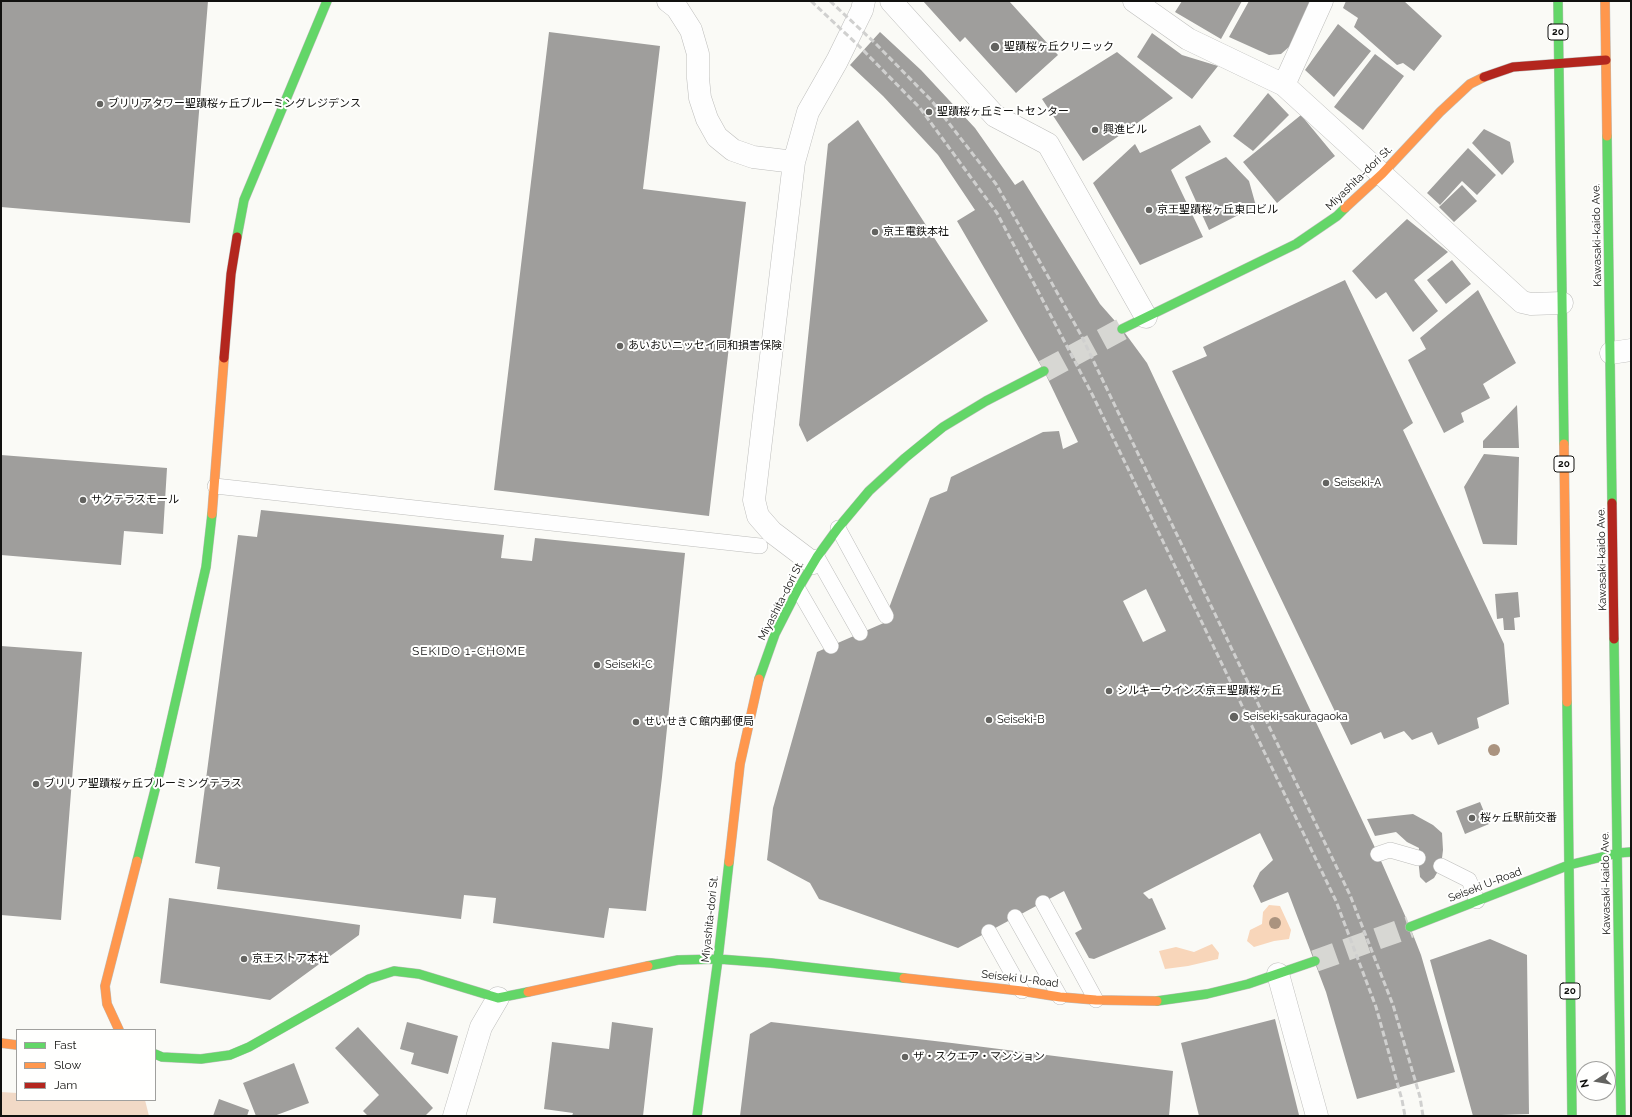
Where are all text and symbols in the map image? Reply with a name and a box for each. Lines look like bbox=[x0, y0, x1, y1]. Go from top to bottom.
road number: 20 bbox=[1548, 24, 1568, 40]
place label: 聖蹟桜ヶ丘クリニック bbox=[1004, 40, 1114, 54]
marker: 聖蹟桜ヶ丘クリニック bbox=[989, 41, 1001, 53]
place label: ブリリアタワー聖蹟桜ヶ丘ブルーミングレジデンス bbox=[108, 97, 361, 111]
marker: ブリリアタワー聖蹟桜ヶ丘ブルーミングレジデンス bbox=[95, 99, 105, 109]
place label: 聖蹟桜ヶ丘ミートセンター bbox=[937, 105, 1069, 119]
marker: 聖蹟桜ヶ丘ミートセンター bbox=[924, 107, 934, 117]
place label: 興進ビル bbox=[1103, 123, 1147, 137]
marker: 興進ビル bbox=[1090, 125, 1100, 135]
street label: Miyashita-dori St. bbox=[1323, 143, 1395, 213]
street label: Kawasaki-kaido Ave. bbox=[1589, 183, 1605, 287]
place label: 京王聖蹟桜ヶ丘東口ビル bbox=[1157, 203, 1278, 217]
marker: 京王聖蹟桜ヶ丘東口ビル bbox=[1144, 205, 1154, 215]
place label: 京王電鉄本社 bbox=[883, 225, 949, 239]
marker: 京王電鉄本社 bbox=[870, 227, 880, 237]
place label: あいおいニッセイ同和損害保険 bbox=[628, 339, 782, 353]
marker: あいおいニッセイ同和損害保険 bbox=[615, 341, 625, 351]
road number: 20 bbox=[1554, 456, 1574, 472]
place label: Seiseki-A bbox=[1334, 476, 1382, 490]
marker: Seiseki-A bbox=[1321, 478, 1331, 488]
place label: サクテラスモール bbox=[91, 493, 179, 507]
marker: サクテラスモール bbox=[78, 495, 88, 505]
street label: Kawasaki-kaido Ave. bbox=[1594, 507, 1610, 611]
street label: Miyashita-dori St. bbox=[755, 559, 807, 643]
district label: SEKIDO 1-CHOME bbox=[412, 644, 526, 658]
place label: Seiseki-C bbox=[605, 658, 653, 672]
marker: Seiseki-C bbox=[592, 660, 602, 670]
place label: シルキーウインズ京王聖蹟桜ヶ丘 bbox=[1117, 684, 1282, 698]
marker: シルキーウインズ京王聖蹟桜ヶ丘 bbox=[1104, 686, 1114, 696]
place label: Seiseki-sakuragaoka bbox=[1243, 710, 1348, 724]
marker: Seiseki-sakuragaoka bbox=[1228, 711, 1240, 723]
place label: Seiseki-B bbox=[997, 713, 1044, 727]
place label: せいせきＣ館内郵便局 bbox=[644, 715, 754, 729]
marker: Seiseki-B bbox=[984, 715, 994, 725]
marker: せいせきＣ館内郵便局 bbox=[631, 717, 641, 727]
place label: ブリリア聖蹟桜ヶ丘ブルーミングテラス bbox=[44, 777, 242, 791]
marker: ブリリア聖蹟桜ヶ丘ブルーミングテラス bbox=[31, 779, 41, 789]
place label: 桜ヶ丘駅前交番 bbox=[1480, 811, 1557, 825]
marker: 桜ヶ丘駅前交番 bbox=[1467, 813, 1477, 823]
street label: Kawasaki-kaido Ave. bbox=[1598, 831, 1614, 935]
street label: Seiseki U-Road bbox=[1446, 865, 1524, 905]
street label: Miyashita-dori St. bbox=[699, 875, 721, 963]
place label: 京王ストア本社 bbox=[252, 952, 329, 966]
marker: 京王ストア本社 bbox=[239, 954, 249, 964]
street label: Seiseki U-Road bbox=[981, 968, 1059, 990]
road number: 20 bbox=[1560, 983, 1580, 999]
legend bbox=[16, 1029, 156, 1101]
text: Fast bbox=[54, 1038, 77, 1052]
place label: ザ・スクエア・マンション bbox=[913, 1050, 1045, 1064]
marker: ザ・スクエア・マンション bbox=[900, 1052, 910, 1062]
text: Slow bbox=[54, 1058, 81, 1072]
north arrow bbox=[1576, 1061, 1616, 1101]
text: Jam bbox=[54, 1078, 77, 1092]
text: N bbox=[1578, 1078, 1592, 1089]

